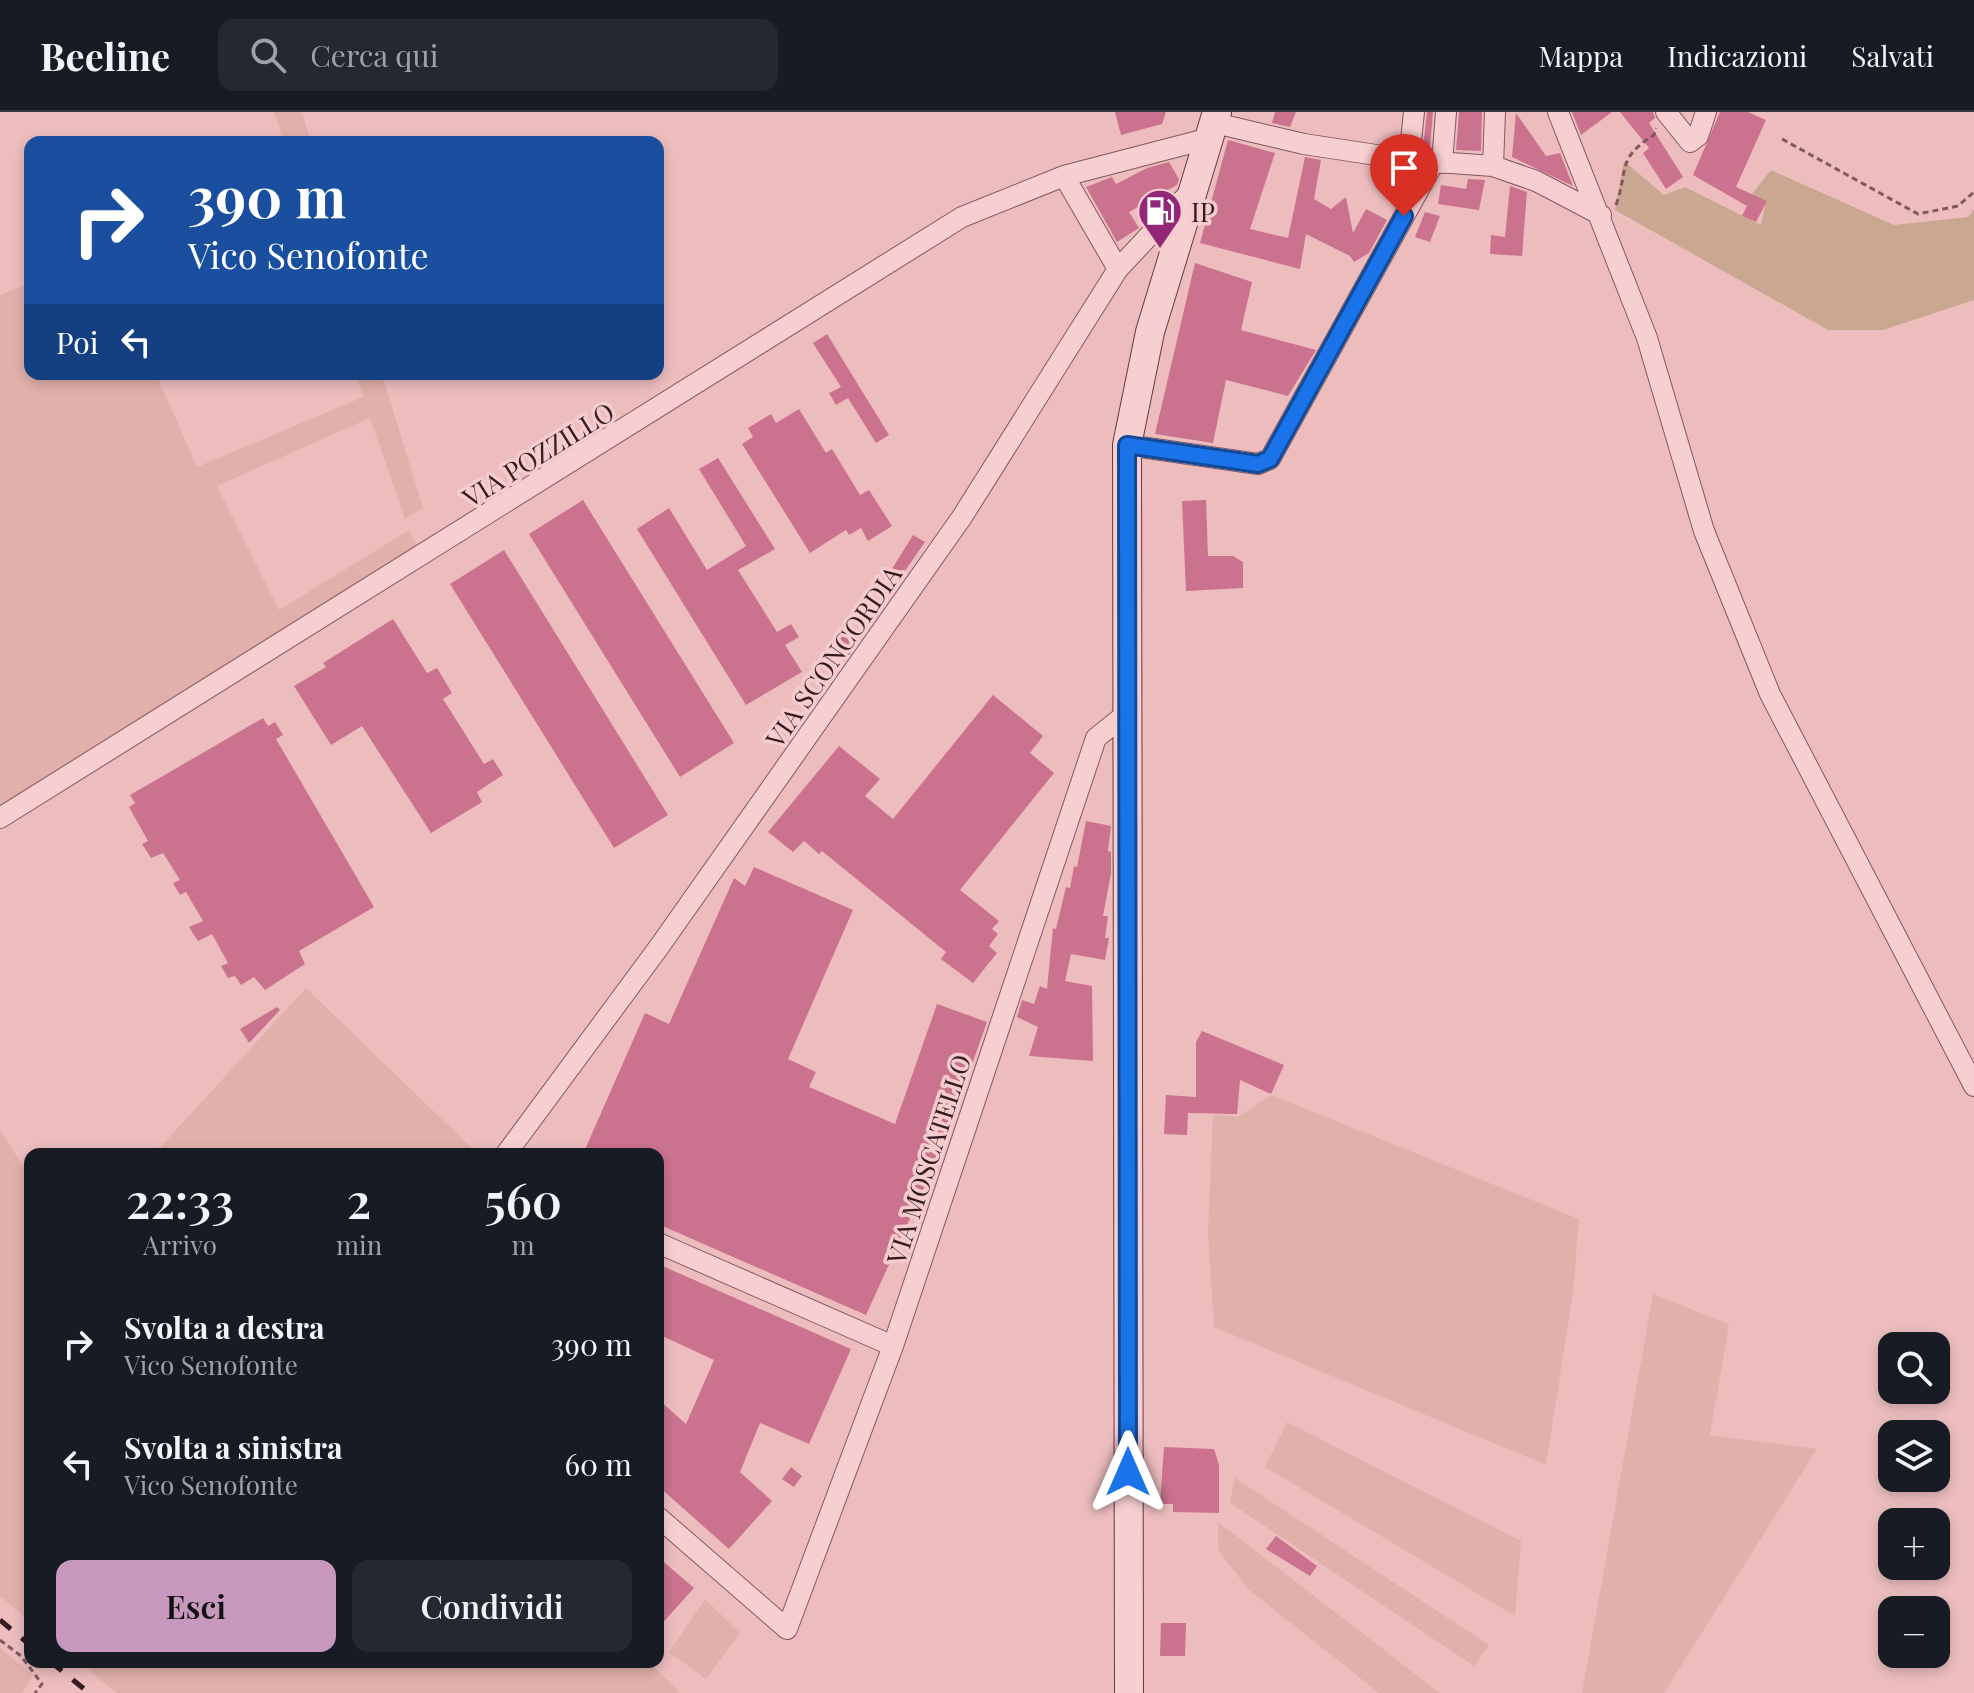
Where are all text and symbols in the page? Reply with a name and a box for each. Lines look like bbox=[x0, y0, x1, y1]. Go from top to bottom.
search box bbox=[218, 19, 778, 91]
text: Beeline bbox=[40, 30, 170, 81]
icon: search bbox=[246, 33, 290, 77]
text: Cerca qui bbox=[310, 35, 438, 75]
text: Mappa bbox=[1539, 37, 1623, 74]
text: Indicazioni bbox=[1667, 37, 1807, 74]
text: Salvati bbox=[1851, 37, 1934, 74]
pin bbox=[1370, 134, 1438, 216]
icon: arrive bbox=[1382, 146, 1426, 190]
text: 390 m bbox=[188, 158, 346, 233]
icon: right bbox=[56, 168, 160, 272]
fuel station icon: IP bbox=[1136, 187, 1184, 250]
place label: IP bbox=[1191, 194, 1215, 229]
text: Vico Senofonte bbox=[188, 230, 429, 278]
icon: left bbox=[114, 320, 158, 364]
text: Poi bbox=[56, 322, 98, 362]
street label: VIA POZZILLO bbox=[455, 394, 620, 515]
street label: VIA SCONCORDIA bbox=[756, 557, 909, 755]
street label: VIA MOSCATELLO bbox=[877, 1050, 978, 1269]
text: 22:33 bbox=[126, 1167, 234, 1231]
text: 2 bbox=[347, 1167, 371, 1231]
text: 560 bbox=[484, 1167, 562, 1231]
text: Arrivo bbox=[143, 1227, 217, 1262]
text: min bbox=[336, 1227, 382, 1262]
text: m bbox=[512, 1227, 535, 1262]
text: Svolta a destra bbox=[124, 1307, 325, 1347]
icon: right bbox=[56, 1322, 100, 1366]
text: 390 m bbox=[551, 1324, 632, 1364]
map controls bbox=[1878, 1332, 1950, 1668]
button: search bbox=[1878, 1332, 1950, 1404]
text: Vico Senofonte bbox=[124, 1347, 298, 1382]
button: layers bbox=[1878, 1420, 1950, 1492]
text: Svolta a sinistra bbox=[124, 1427, 343, 1467]
position arrow bbox=[1086, 1430, 1170, 1514]
icon: left bbox=[56, 1442, 100, 1486]
text: 60 m bbox=[564, 1444, 632, 1484]
text: Vico Senofonte bbox=[124, 1467, 298, 1502]
button: + bbox=[1878, 1508, 1950, 1580]
button: Esci bbox=[56, 1560, 336, 1652]
button: Condividi bbox=[352, 1560, 632, 1652]
button: − bbox=[1878, 1596, 1950, 1668]

